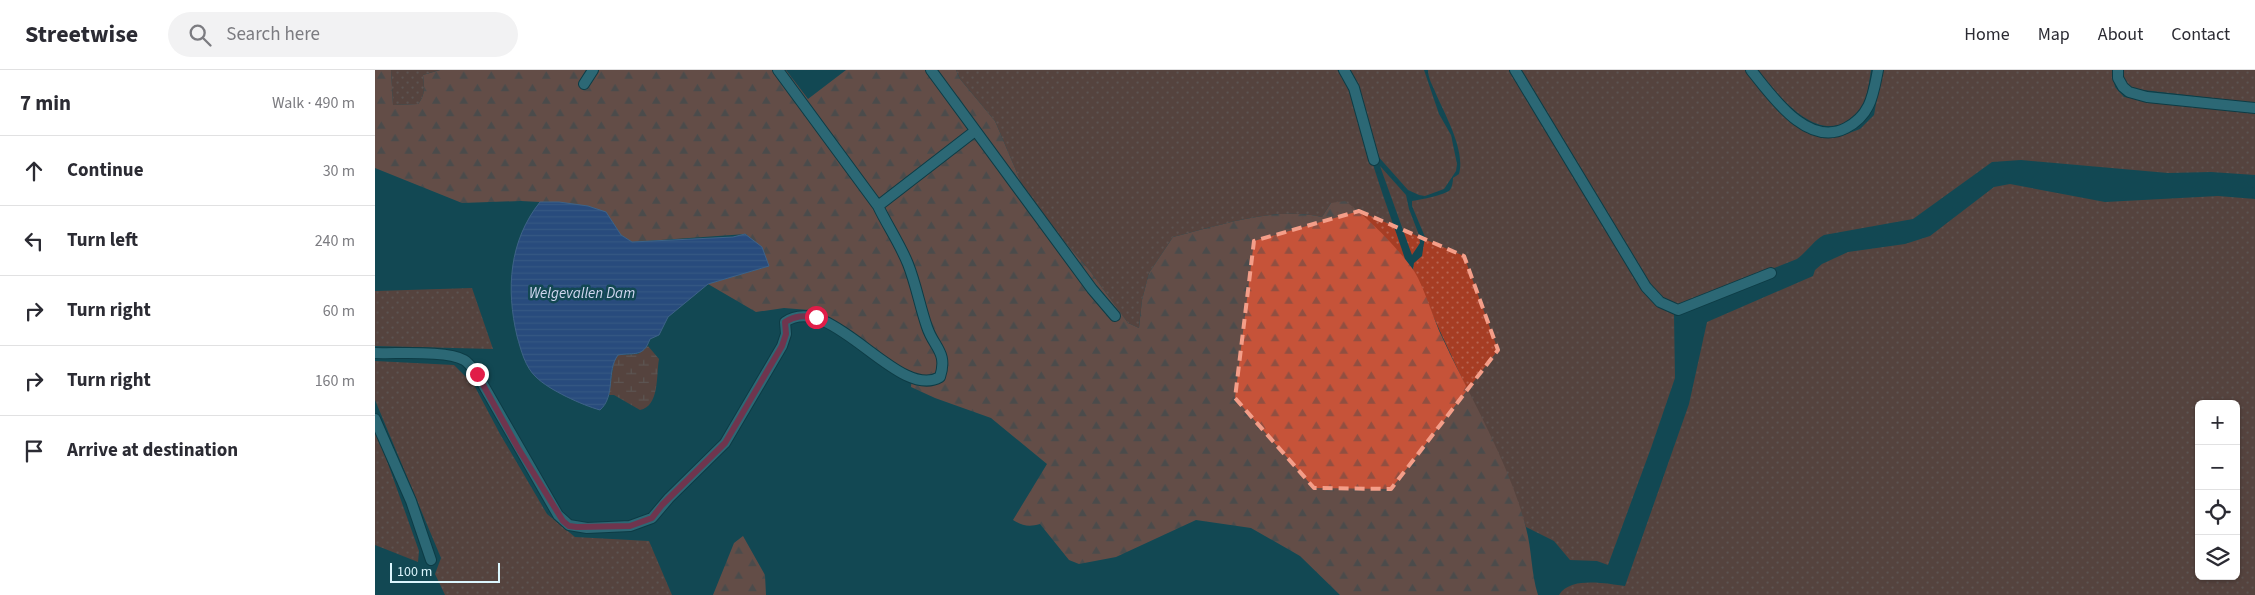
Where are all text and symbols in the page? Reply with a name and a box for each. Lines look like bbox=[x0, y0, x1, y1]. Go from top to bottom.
search box bbox=[168, 12, 518, 57]
text: Streetwise bbox=[25, 17, 138, 52]
icon: search bbox=[186, 21, 214, 49]
text: Search here bbox=[226, 21, 320, 48]
text: Home bbox=[1964, 22, 2010, 47]
text: Map bbox=[2038, 22, 2070, 47]
text: About bbox=[2098, 22, 2143, 47]
text: Contact bbox=[2171, 22, 2230, 47]
text: 7 min bbox=[20, 88, 71, 118]
text: Walk · 490 m bbox=[272, 92, 355, 114]
icon: ahead bbox=[20, 157, 48, 185]
text: Continue bbox=[67, 157, 144, 184]
text: 30 m bbox=[323, 160, 355, 182]
icon: left bbox=[20, 227, 48, 255]
text: Turn left bbox=[67, 227, 138, 254]
text: 240 m bbox=[315, 230, 355, 252]
water label: Welgevallen Dam bbox=[529, 283, 635, 304]
icon: right bbox=[20, 297, 48, 325]
text: Turn right bbox=[67, 297, 151, 324]
text: 60 m bbox=[323, 300, 355, 322]
route start bbox=[805, 306, 828, 329]
route end bbox=[466, 363, 489, 386]
icon: right bbox=[20, 367, 48, 395]
text: Turn right bbox=[67, 367, 151, 394]
text: 160 m bbox=[315, 370, 355, 392]
map controls bbox=[2195, 400, 2240, 580]
button: + bbox=[2195, 400, 2240, 445]
icon: arrive bbox=[20, 437, 48, 465]
text: Arrive at destination bbox=[67, 437, 238, 464]
button: − bbox=[2195, 445, 2240, 490]
button: locate bbox=[2195, 490, 2240, 535]
button: layers bbox=[2195, 535, 2240, 580]
scale bar bbox=[390, 560, 500, 583]
text: 100 m bbox=[397, 562, 432, 582]

